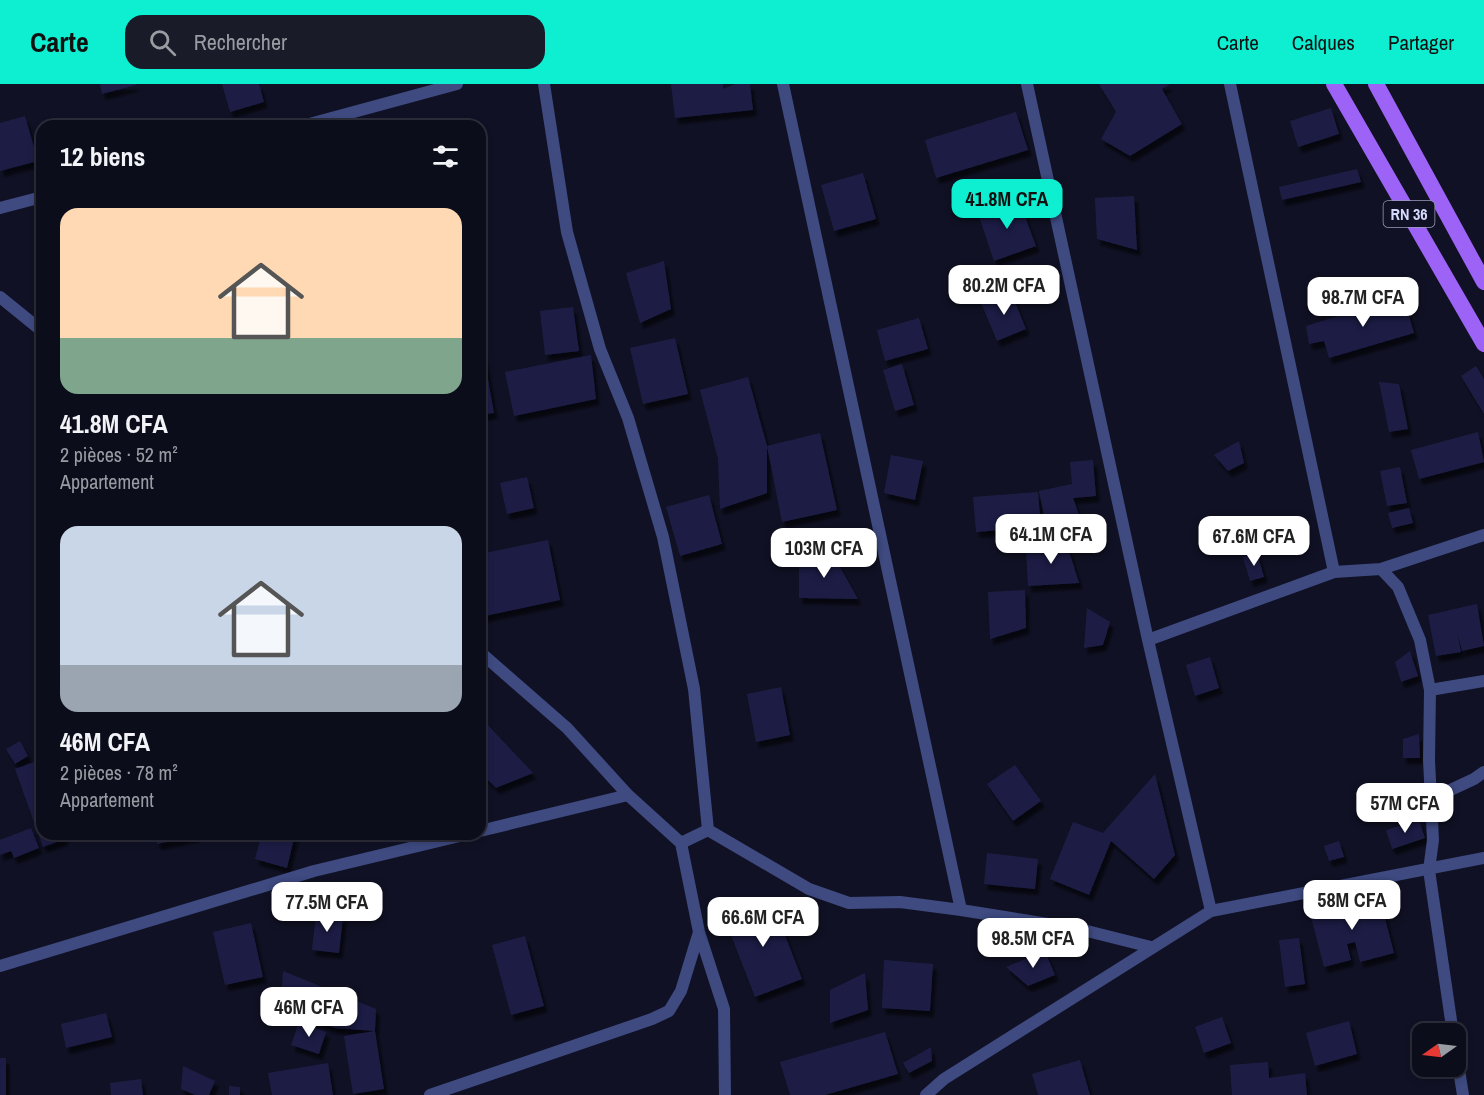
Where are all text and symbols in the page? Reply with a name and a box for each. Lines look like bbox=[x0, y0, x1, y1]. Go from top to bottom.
search box bbox=[125, 15, 545, 69]
text: Carte bbox=[30, 23, 89, 61]
icon: search bbox=[146, 26, 179, 59]
text: Rechercher bbox=[194, 27, 287, 57]
text: Carte bbox=[1217, 28, 1259, 57]
text: Calques bbox=[1292, 28, 1355, 57]
text: Partager bbox=[1388, 28, 1454, 57]
text: 12 biens bbox=[60, 139, 145, 174]
icon: filters bbox=[429, 140, 462, 173]
pin: 41.8M CFA bbox=[938, 179, 1076, 230]
text: 41.8M CFA bbox=[966, 185, 1048, 212]
road number: RN 36 bbox=[1384, 201, 1434, 227]
icon: home bbox=[207, 247, 315, 355]
pin: 80.2M CFA bbox=[935, 265, 1073, 316]
text: 80.2M CFA bbox=[963, 271, 1045, 298]
pin: 98.7M CFA bbox=[1294, 277, 1432, 328]
text: 98.7M CFA bbox=[1322, 283, 1404, 310]
text: 41.8M CFA bbox=[60, 406, 168, 441]
text: 2 pièces · 52 m² bbox=[60, 441, 178, 468]
text: Appartement bbox=[60, 468, 154, 495]
pin: 64.1M CFA bbox=[982, 514, 1120, 565]
pin: 67.6M CFA bbox=[1185, 516, 1323, 567]
text: 64.1M CFA bbox=[1010, 520, 1092, 547]
text: 67.6M CFA bbox=[1213, 522, 1295, 549]
pin: 103M CFA bbox=[762, 528, 886, 579]
text: 103M CFA bbox=[785, 534, 863, 561]
icon: home bbox=[207, 565, 315, 673]
text: 46M CFA bbox=[60, 724, 150, 759]
text: 2 pièces · 78 m² bbox=[60, 759, 178, 786]
pin: 57M CFA bbox=[1350, 783, 1460, 834]
text: Appartement bbox=[60, 786, 154, 813]
text: 57M CFA bbox=[1370, 789, 1440, 816]
pin: 58M CFA bbox=[1297, 880, 1407, 931]
pin: 77.5M CFA bbox=[258, 882, 396, 933]
text: 58M CFA bbox=[1317, 886, 1387, 913]
text: 77.5M CFA bbox=[286, 888, 368, 915]
pin: 66.6M CFA bbox=[694, 897, 832, 948]
text: 66.6M CFA bbox=[722, 903, 804, 930]
pin: 98.5M CFA bbox=[964, 918, 1102, 969]
text: 98.5M CFA bbox=[992, 924, 1074, 951]
pin: 46M CFA bbox=[254, 987, 364, 1038]
text: 46M CFA bbox=[274, 993, 344, 1020]
north arrow bbox=[1412, 1023, 1466, 1077]
map controls bbox=[1412, 1023, 1466, 1077]

